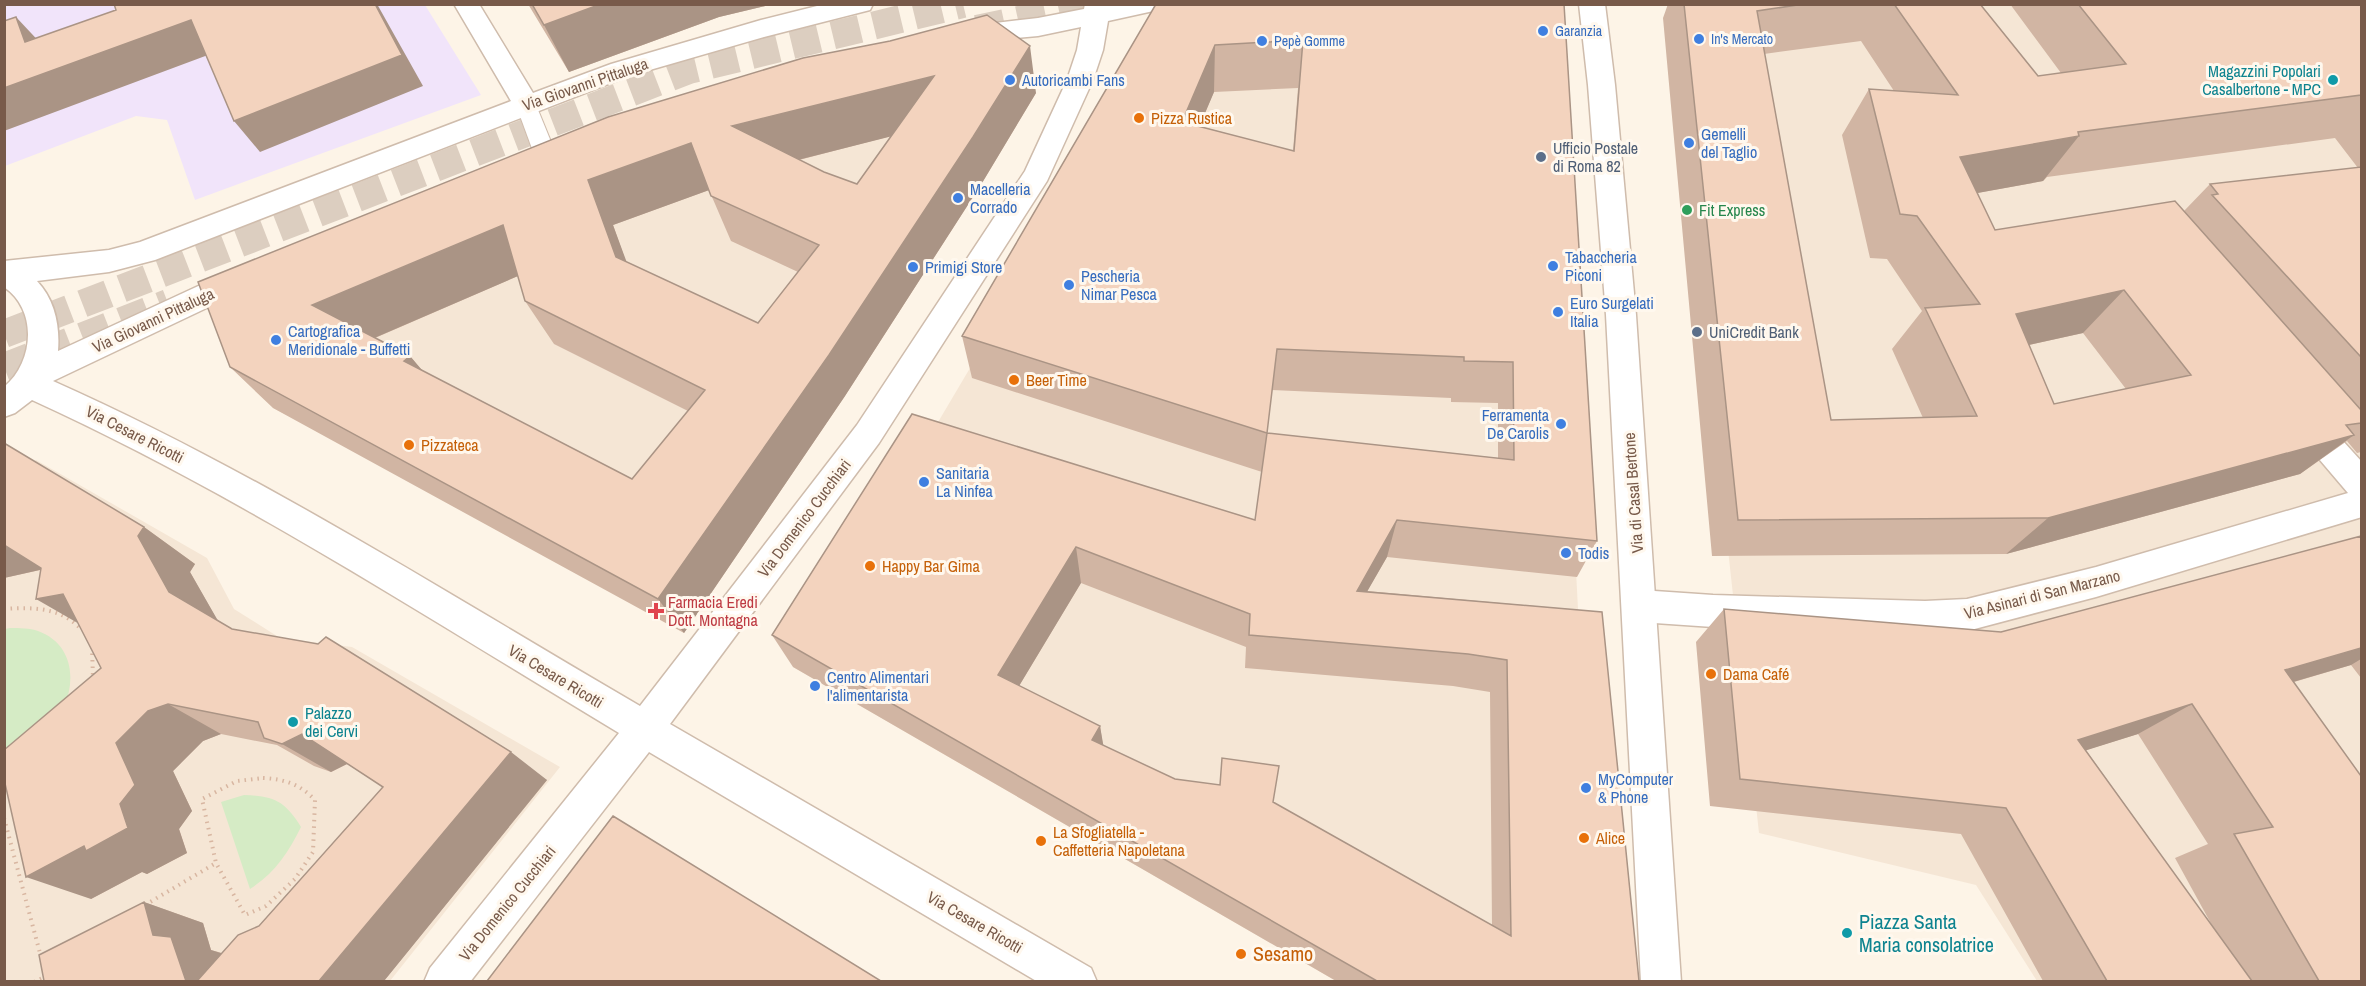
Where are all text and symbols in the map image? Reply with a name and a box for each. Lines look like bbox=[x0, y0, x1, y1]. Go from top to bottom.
place label: Garanzia bbox=[1555, 22, 1603, 40]
marker: Garanzia bbox=[1536, 24, 1550, 38]
place label: In's Mercato bbox=[1711, 30, 1773, 48]
place label: Pepè Gomme bbox=[1274, 32, 1345, 50]
marker: In's Mercato bbox=[1692, 32, 1706, 46]
marker: Pepè Gomme bbox=[1255, 34, 1269, 48]
street label: Via Giovanni Pittaluga bbox=[519, 52, 652, 116]
place label: Magazzini Popolari Casalbertone - MPC bbox=[2202, 60, 2321, 100]
place label: Autoricambi Fans bbox=[1021, 69, 1125, 91]
marker: Autoricambi Fans bbox=[1003, 73, 1017, 87]
marker: Magazzini Popolari Casalbertone - MPC bbox=[2326, 73, 2340, 87]
place label: Pizza Rustica bbox=[1151, 107, 1233, 129]
marker: Pizza Rustica bbox=[1132, 111, 1146, 125]
place label: Gemelli del Taglio bbox=[1701, 123, 1757, 163]
marker: Gemelli del Taglio bbox=[1682, 136, 1696, 150]
place label: Ufficio Postale di Roma 82 bbox=[1553, 137, 1638, 177]
marker: Ufficio Postale di Roma 82 bbox=[1534, 150, 1548, 164]
place label: Macelleria Corrado bbox=[970, 178, 1031, 218]
marker: Macelleria Corrado bbox=[951, 191, 965, 205]
place label: Fit Express bbox=[1699, 199, 1765, 221]
marker: Fit Express bbox=[1680, 203, 1694, 217]
place label: Tabaccheria Piconi bbox=[1565, 246, 1637, 286]
place label: Primigi Store bbox=[925, 256, 1002, 278]
marker: Tabaccheria Piconi bbox=[1546, 259, 1560, 273]
marker: Primigi Store bbox=[906, 260, 920, 274]
place label: Pescheria Nimar Pesca bbox=[1081, 265, 1158, 305]
marker: Pescheria Nimar Pesca bbox=[1062, 278, 1076, 292]
street label: Via Giovanni Pittaluga bbox=[89, 282, 218, 358]
place label: Euro Surgelati Italia bbox=[1570, 292, 1654, 332]
marker: Euro Surgelati Italia bbox=[1551, 305, 1565, 319]
place label: Cartografica Meridionale - Buffetti bbox=[288, 320, 410, 360]
place label: UniCredit Bank bbox=[1709, 321, 1799, 343]
marker: UniCredit Bank bbox=[1690, 325, 1704, 339]
marker: Cartografica Meridionale - Buffetti bbox=[269, 333, 283, 347]
place label: Beer Time bbox=[1026, 369, 1087, 391]
marker: Beer Time bbox=[1007, 373, 1021, 387]
street label: Via Cesare Ricotti bbox=[82, 400, 188, 468]
place label: Ferramenta De Carolis bbox=[1482, 404, 1550, 444]
marker: Ferramenta De Carolis bbox=[1554, 417, 1568, 431]
street label: Via di Casal Bertone bbox=[1618, 432, 1648, 554]
place label: Pizzateca bbox=[421, 434, 479, 456]
marker: Pizzateca bbox=[402, 438, 416, 452]
street label: Via Domenico Cucchiari bbox=[752, 454, 856, 582]
place label: Sanitaria La Ninfea bbox=[936, 462, 994, 502]
marker: Sanitaria La Ninfea bbox=[917, 475, 931, 489]
place label: Todis bbox=[1578, 542, 1609, 564]
marker: Todis bbox=[1559, 546, 1573, 560]
place label: Happy Bar Gima bbox=[882, 555, 980, 577]
marker: Happy Bar Gima bbox=[863, 559, 877, 573]
street label: Via Asinari di San Marzano bbox=[1962, 564, 2122, 624]
place label: Farmacia Eredi Dott. Montagna bbox=[668, 591, 758, 631]
marker: Farmacia Eredi Dott. Montagna bbox=[649, 604, 663, 618]
street label: Via Cesare Ricotti bbox=[504, 639, 608, 713]
place label: Dama Café bbox=[1723, 663, 1789, 685]
place label: Centro Alimentari l'alimentarista bbox=[827, 666, 929, 706]
marker: Dama Café bbox=[1704, 667, 1718, 681]
marker: Centro Alimentari l'alimentarista bbox=[808, 679, 822, 693]
place label: Palazzo dei Cervi bbox=[305, 702, 358, 742]
marker: Palazzo dei Cervi bbox=[286, 715, 300, 729]
place label: MyComputer & Phone bbox=[1598, 768, 1674, 808]
marker: MyComputer & Phone bbox=[1579, 781, 1593, 795]
place label: La Sfogliatella - Caffetteria Napoletana bbox=[1053, 821, 1185, 861]
place label: Alice bbox=[1595, 827, 1625, 849]
marker: Alice bbox=[1577, 831, 1591, 845]
marker: La Sfogliatella - Caffetteria Napoletana bbox=[1034, 834, 1048, 848]
street label: Via Domenico Cucchiari bbox=[454, 841, 560, 965]
street label: Via Cesare Ricotti bbox=[923, 886, 1027, 958]
place label: Piazza Santa Maria consolatrice bbox=[1859, 908, 1994, 958]
marker: Piazza Santa Maria consolatrice bbox=[1840, 926, 1854, 940]
place label: Sesamo bbox=[1253, 940, 1313, 967]
marker: Sesamo bbox=[1234, 947, 1248, 961]

